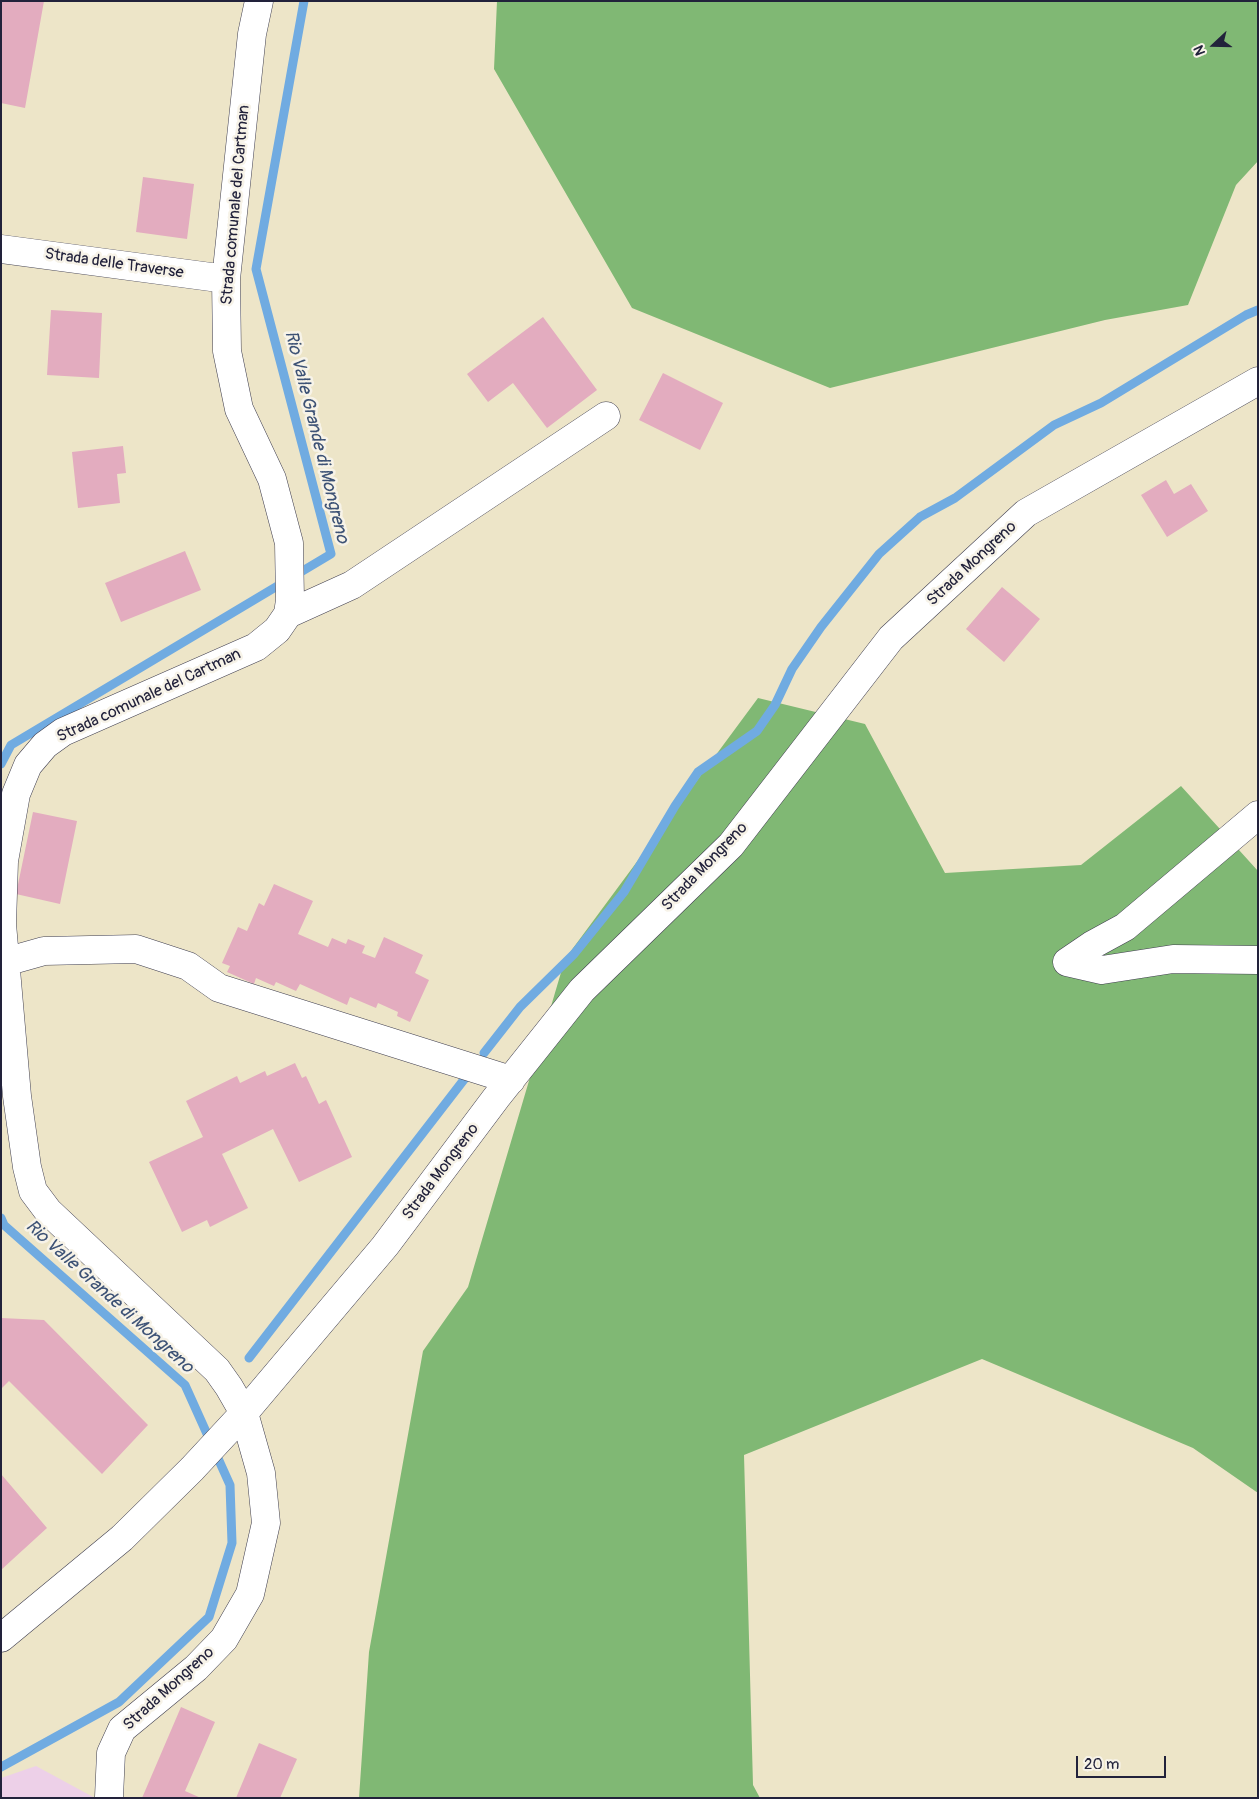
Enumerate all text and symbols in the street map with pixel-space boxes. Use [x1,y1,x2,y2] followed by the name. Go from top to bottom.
[1189,20,1239,70] north arrow
[1190,43,1209,58] text: N
[218,104,254,306] street label: Strada comunale del Cartman
[43,245,185,283] street label: Strada delle Traverse
[279,328,353,546] water label: Rio Valle Grande di Mongreno
[923,518,1021,610] street label: Strada Mongreno
[54,645,244,747] street label: Strada comunale del Cartman
[658,819,752,915] street label: Strada Mongreno
[399,1120,483,1224] street label: Strada Mongreno
[21,1216,197,1378] water label: Rio Valle Grande di Mongreno
[120,1643,218,1735] street label: Strada Mongreno
[1079,1746,1169,1778] scale bar
[1084,1755,1119,1774] text: 20 m

